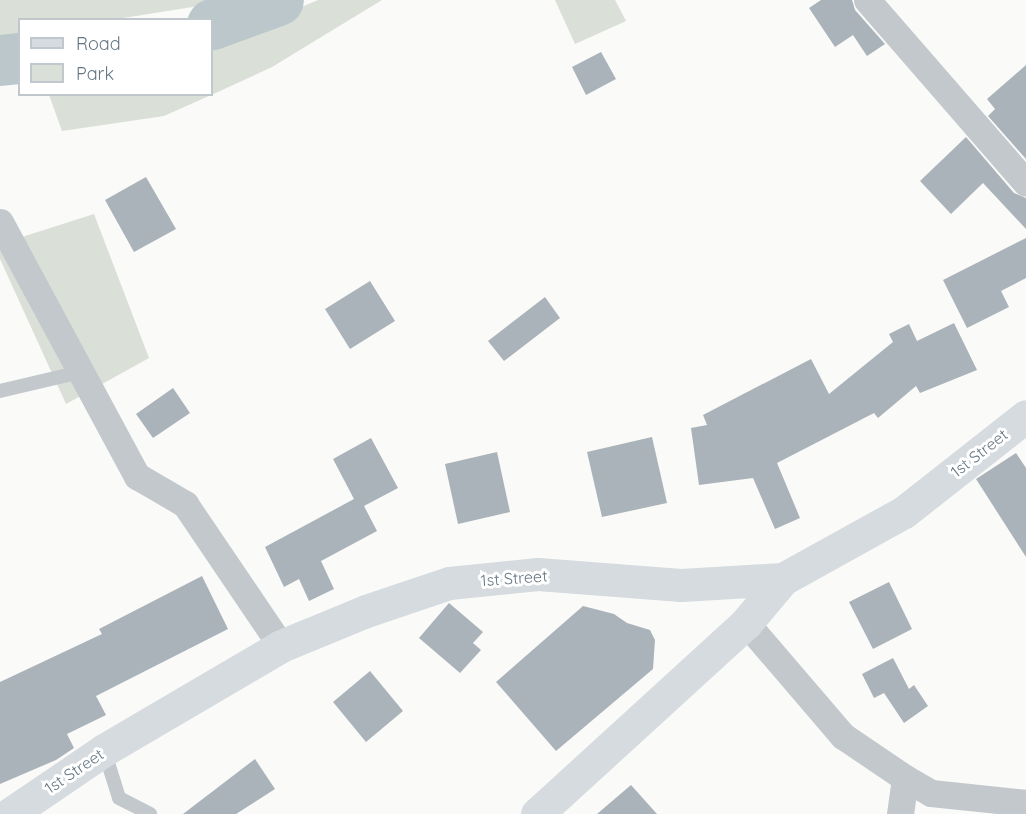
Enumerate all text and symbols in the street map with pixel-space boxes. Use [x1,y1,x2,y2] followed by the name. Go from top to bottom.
[18,18,213,96] legend
[76,32,121,55] text: Road
[76,62,114,85] text: Park
[947,425,1011,481] street label: 1st Street
[480,566,548,590] street label: 1st Street
[41,744,107,798] street label: 1st Street

